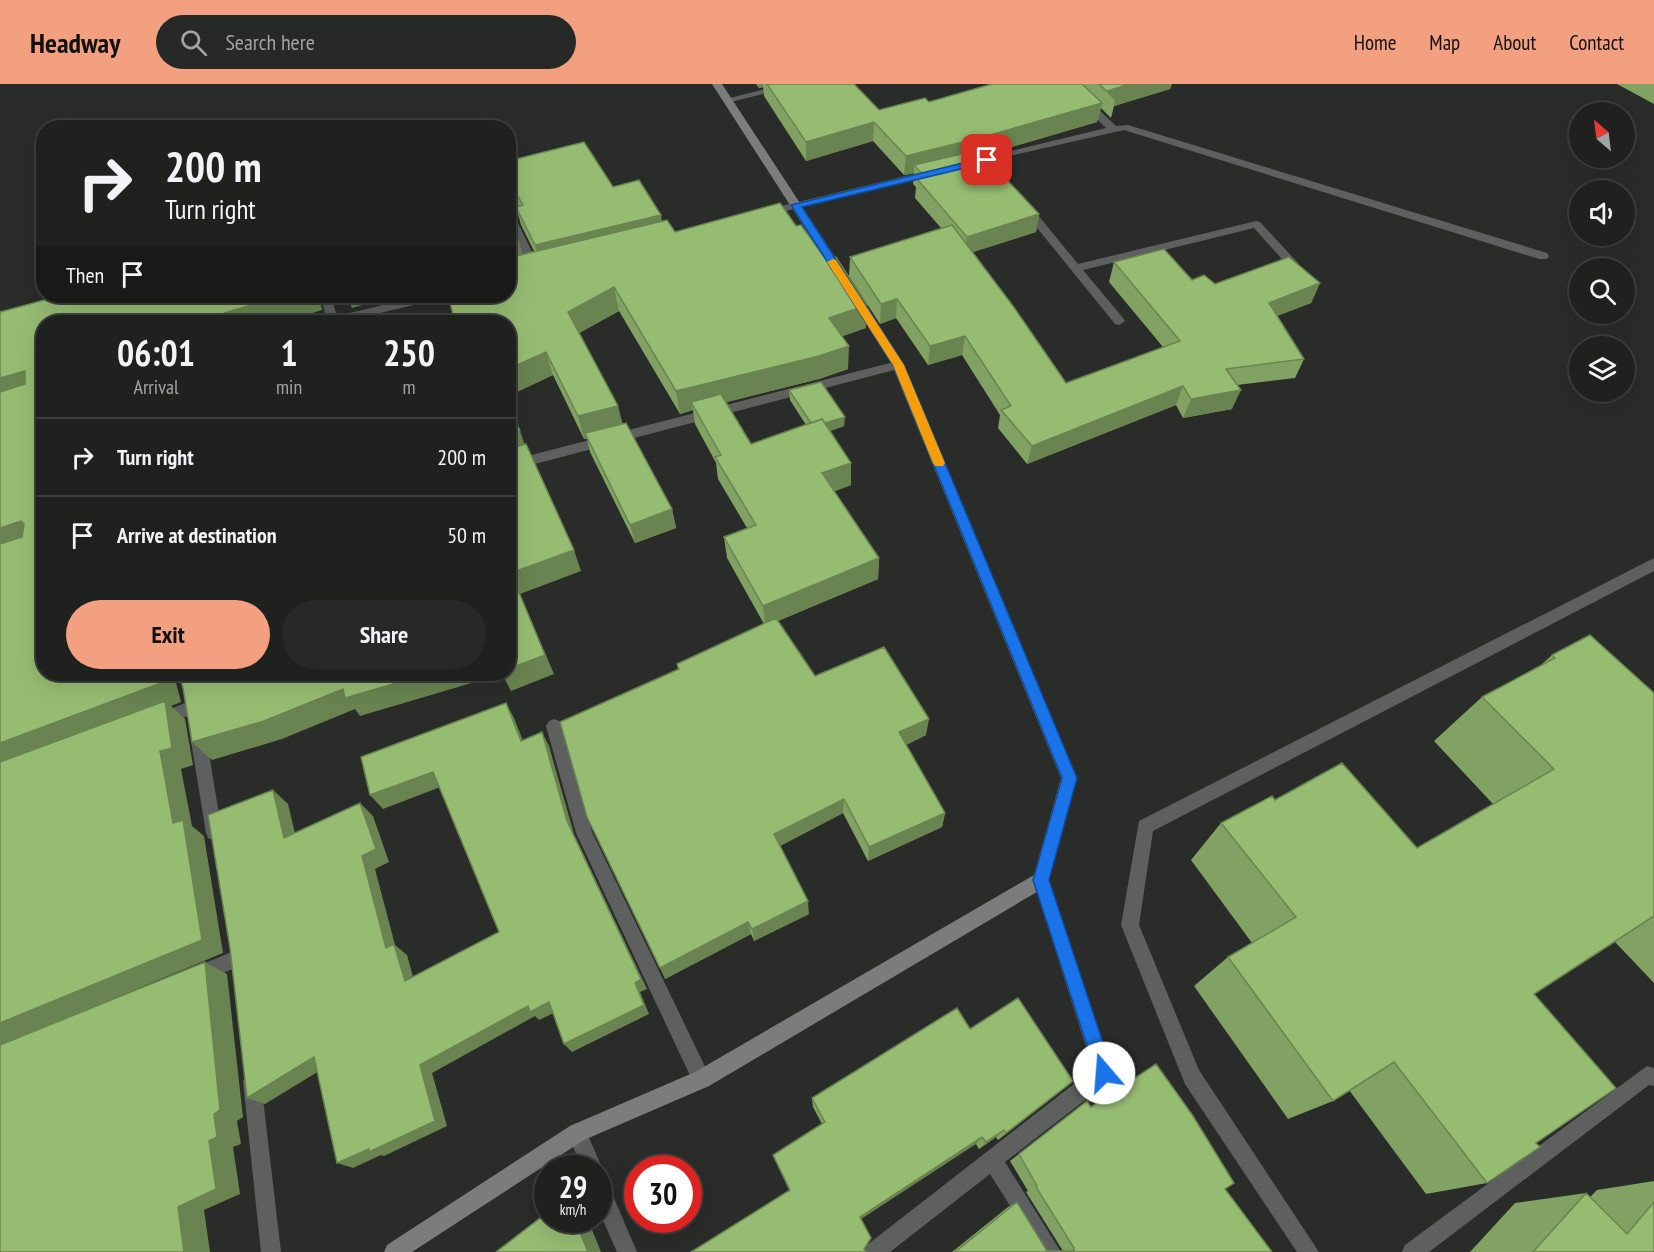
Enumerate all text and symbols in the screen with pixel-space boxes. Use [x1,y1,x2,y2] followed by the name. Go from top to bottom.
[156,15,576,69] search box
[30,24,120,61] text: Headway
[177,26,210,59] icon: search
[225,28,315,56] text: Search here
[1354,29,1396,56] text: Home
[1429,29,1460,56] text: Map
[1493,29,1536,56] text: About
[1569,29,1624,56] text: Contact
[1569,102,1635,168] north arrow
[1569,102,1635,402] map controls
[961,134,1012,185] pin
[165,139,262,194] text: 200 m
[970,143,1003,176] icon: arrive
[66,144,144,222] icon: right
[1569,180,1635,246] button: sound
[165,192,256,226] text: Turn right
[116,258,149,291] icon: arrive
[1569,258,1635,324] button: search
[66,261,104,289] text: Then
[117,329,195,376] text: 06:01
[280,329,298,376] text: 1
[383,329,435,376] text: 250
[1569,336,1635,402] button: layers
[133,374,179,400] text: Arrival
[276,374,302,400] text: min
[403,374,416,400] text: m
[66,441,99,474] icon: right
[117,443,194,471] text: Turn right
[437,443,486,471] text: 200 m
[66,519,99,552] icon: arrive
[117,521,277,549] text: Arrive at destination
[447,521,486,549] text: 50 m
[66,600,270,669] button: Exit
[282,600,486,669] button: Share
[1072,1041,1136,1105] position arrow
[624,1155,702,1233] speed limit sign: 30
[559,1167,587,1206] text: 29
[560,1200,586,1219] text: km/h

